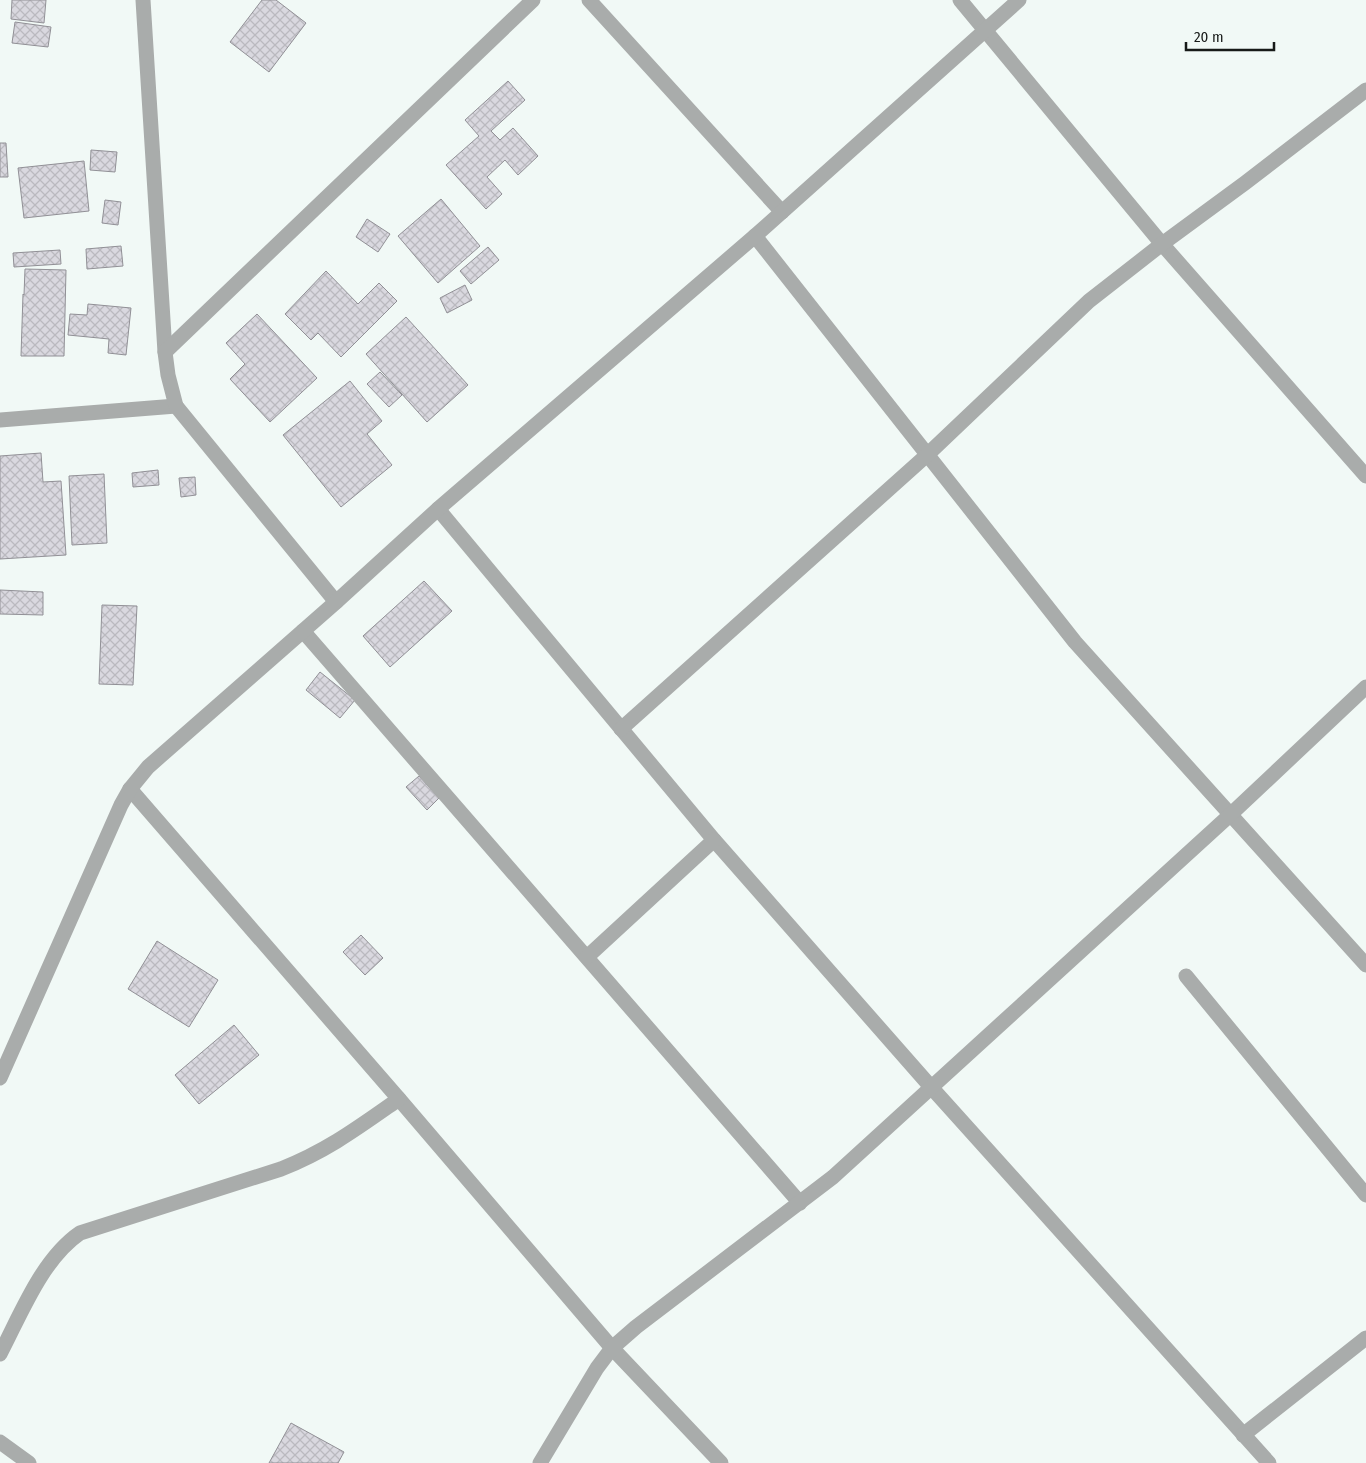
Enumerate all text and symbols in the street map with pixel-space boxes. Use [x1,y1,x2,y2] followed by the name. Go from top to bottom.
[1186,20,1274,52] scale bar
[1194,28,1224,46] text: 20 m

